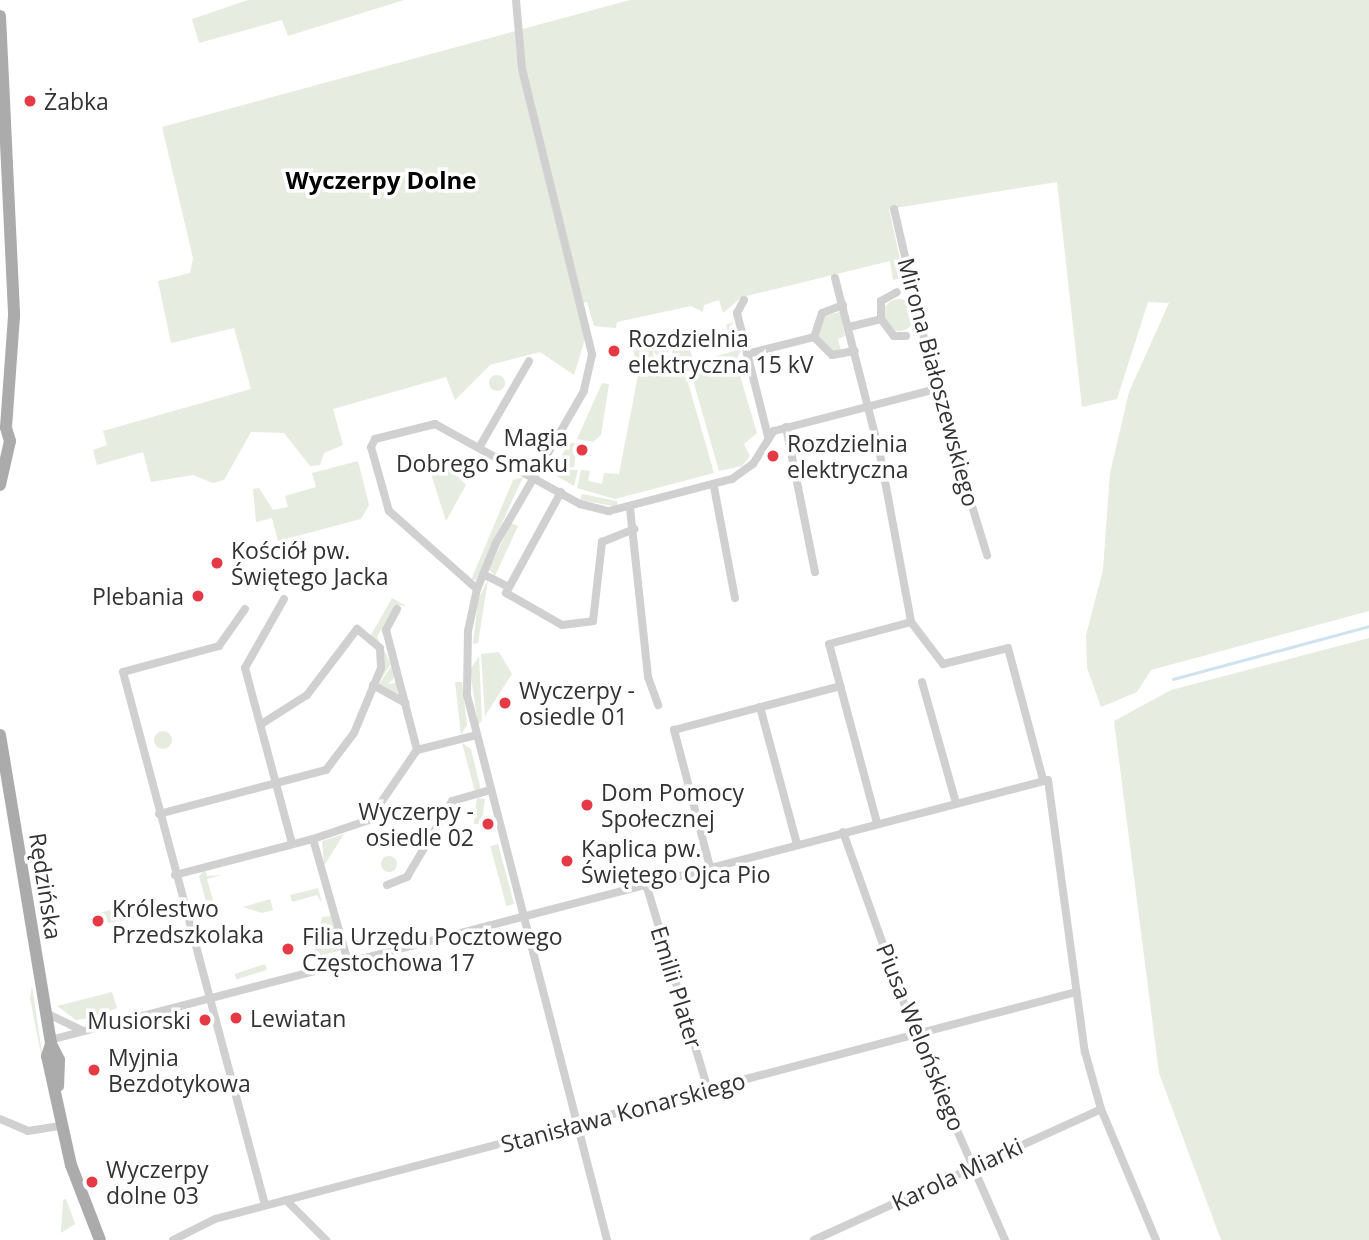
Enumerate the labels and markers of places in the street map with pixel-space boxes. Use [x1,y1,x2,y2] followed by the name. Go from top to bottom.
[44,87,109,115] place label: Żabka
[22,93,38,109] marker: Żabka
[628,324,814,378] place label: Rozdzielnia elektryczna 15 kV
[606,343,622,359] marker: Rozdzielnia elektryczna 15 kV
[396,423,568,477] place label: Magia Dobrego Smaku
[787,429,909,483] place label: Rozdzielnia elektryczna
[574,442,590,458] marker: Magia Dobrego Smaku
[765,448,781,464] marker: Rozdzielnia elektryczna
[231,536,388,590] place label: Kościół pw. Świętego Jacka
[209,555,225,571] marker: Kościół pw. Świętego Jacka
[92,582,184,610] place label: Plebania
[190,588,206,604] marker: Plebania
[519,676,635,730] place label: Wyczerpy - osiedle 01
[497,695,513,711] marker: Wyczerpy - osiedle 01
[601,778,744,832] place label: Dom Pomocy Społecznej
[358,797,474,851] place label: Wyczerpy - osiedle 02
[579,797,595,813] marker: Dom Pomocy Społecznej
[480,816,496,832] marker: Wyczerpy - osiedle 02
[581,834,771,888] place label: Kaplica pw. Świętego Ojca Pio
[559,853,575,869] marker: Kaplica pw. Świętego Ojca Pio
[112,894,264,948] place label: Królestwo Przedszkolaka
[90,913,106,929] marker: Królestwo Przedszkolaka
[302,922,563,976] place label: Filia Urzędu Pocztowego Częstochowa 17
[280,941,296,957] marker: Filia Urzędu Pocztowego Częstochowa 17
[250,1004,346,1032] place label: Lewiatan
[87,1006,191,1034] place label: Musiorski
[228,1010,244,1026] marker: Lewiatan
[197,1012,213,1028] marker: Musiorski
[108,1043,251,1097] place label: Myjnia Bezdotykowa
[86,1062,102,1078] marker: Myjnia Bezdotykowa
[106,1155,208,1209] place label: Wyczerpy dolne 03
[84,1174,100,1190] marker: Wyczerpy dolne 03

